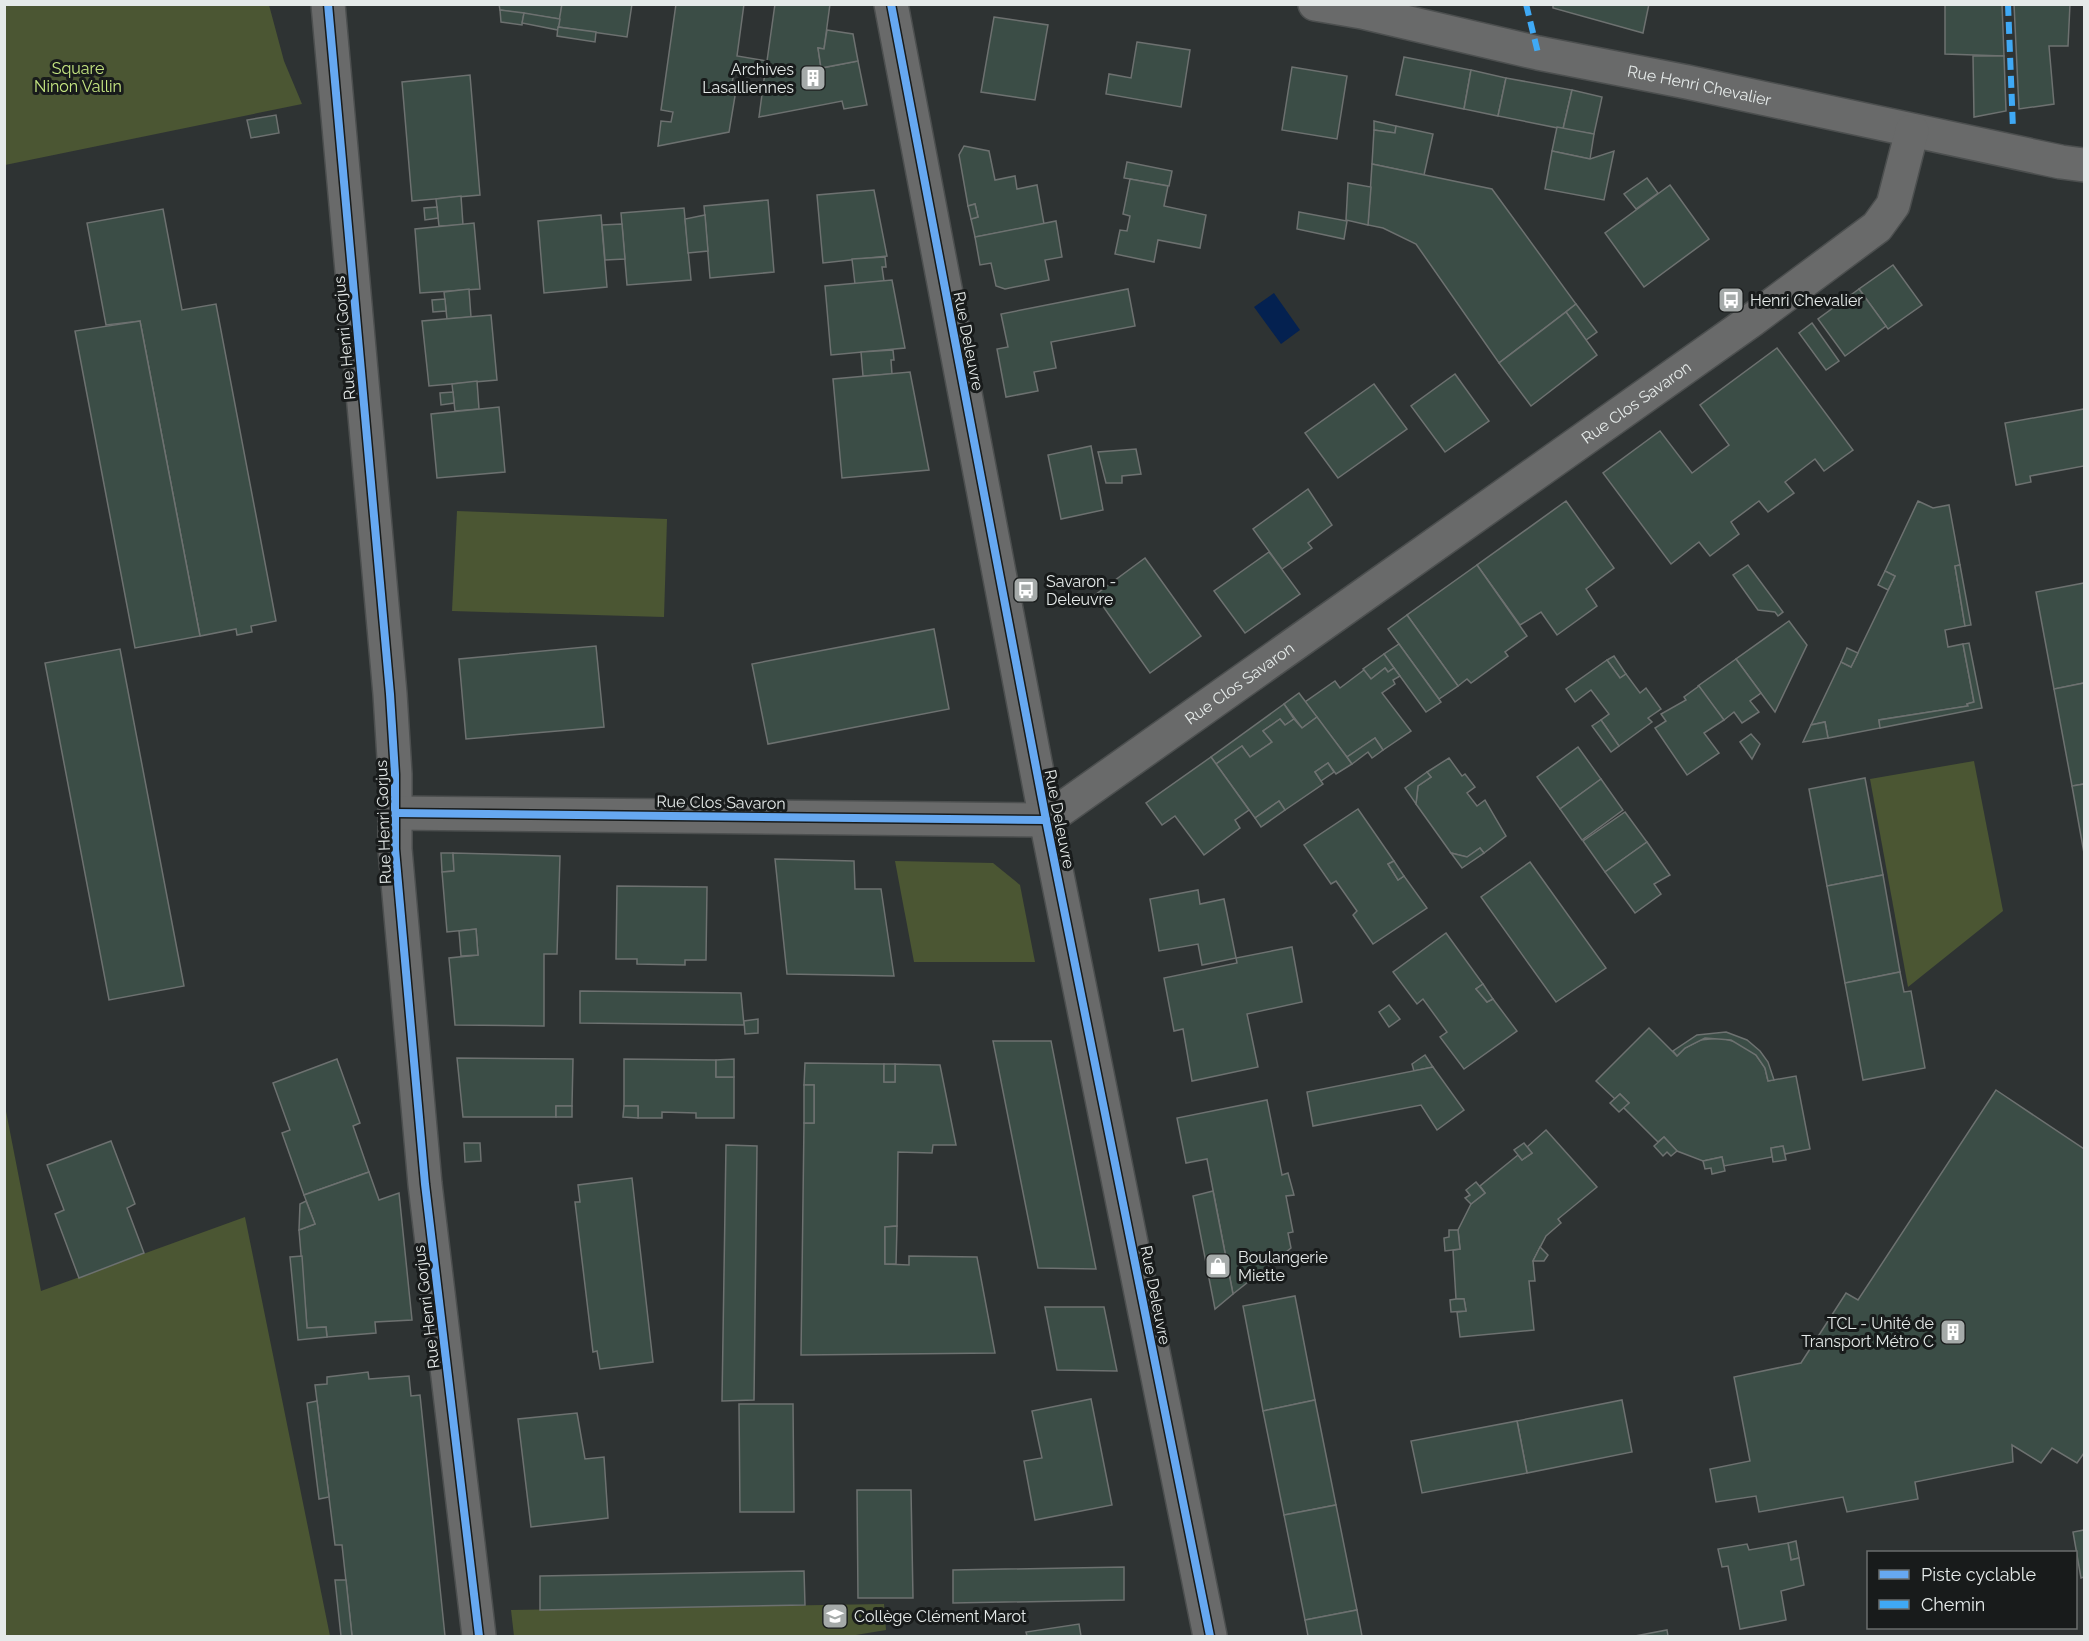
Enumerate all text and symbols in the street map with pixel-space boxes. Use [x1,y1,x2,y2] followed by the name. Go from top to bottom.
[34,59,122,96] park label: Square Ninon Vallin
[702,60,794,97] place label: Archives Lasalliennes
[1626,62,1773,110] street label: Rue Henri Chevalier
[798,63,828,93] building icon: Archives Lasalliennes
[330,275,359,401] street label: Rue Henri Gorjus
[1716,285,1746,315] bus stop icon: Henri Chevalier
[950,290,987,392] street label: Rue Deleuvre
[1750,291,1863,310] place label: Henri Chevalier
[1578,357,1695,448] street label: Rue Clos Savaron
[1046,572,1116,609] place label: Savaron - Deleuvre
[1011,575,1041,605] bus stop icon: Savaron - Deleuvre
[1181,638,1298,729] street label: Rue Clos Savaron
[372,759,395,884] street label: Rue Henri Gorjus
[1041,768,1078,870] street label: Rue Deleuvre
[656,792,786,813] street label: Rue Clos Savaron
[409,1244,444,1370] street label: Rue Henri Gorjus
[1137,1244,1174,1346] street label: Rue Deleuvre
[1238,1248,1328,1285] place label: Boulangerie Miette
[1203,1251,1233,1281] shop icon: Boulangerie Miette
[1801,1314,1934,1351] place label: TCL - Unité de Transport Métro C
[1938,1317,1968,1347] building icon: TCL - Unité de Transport Métro C
[1867,1551,2077,1629] legend
[1921,1564,2037,1585] text: Piste cyclable
[1921,1594,1985,1615] text: Chemin
[820,1601,850,1631] school or university icon: Collège Clément Marot
[854,1607,1027,1626] place label: Collège Clément Marot

